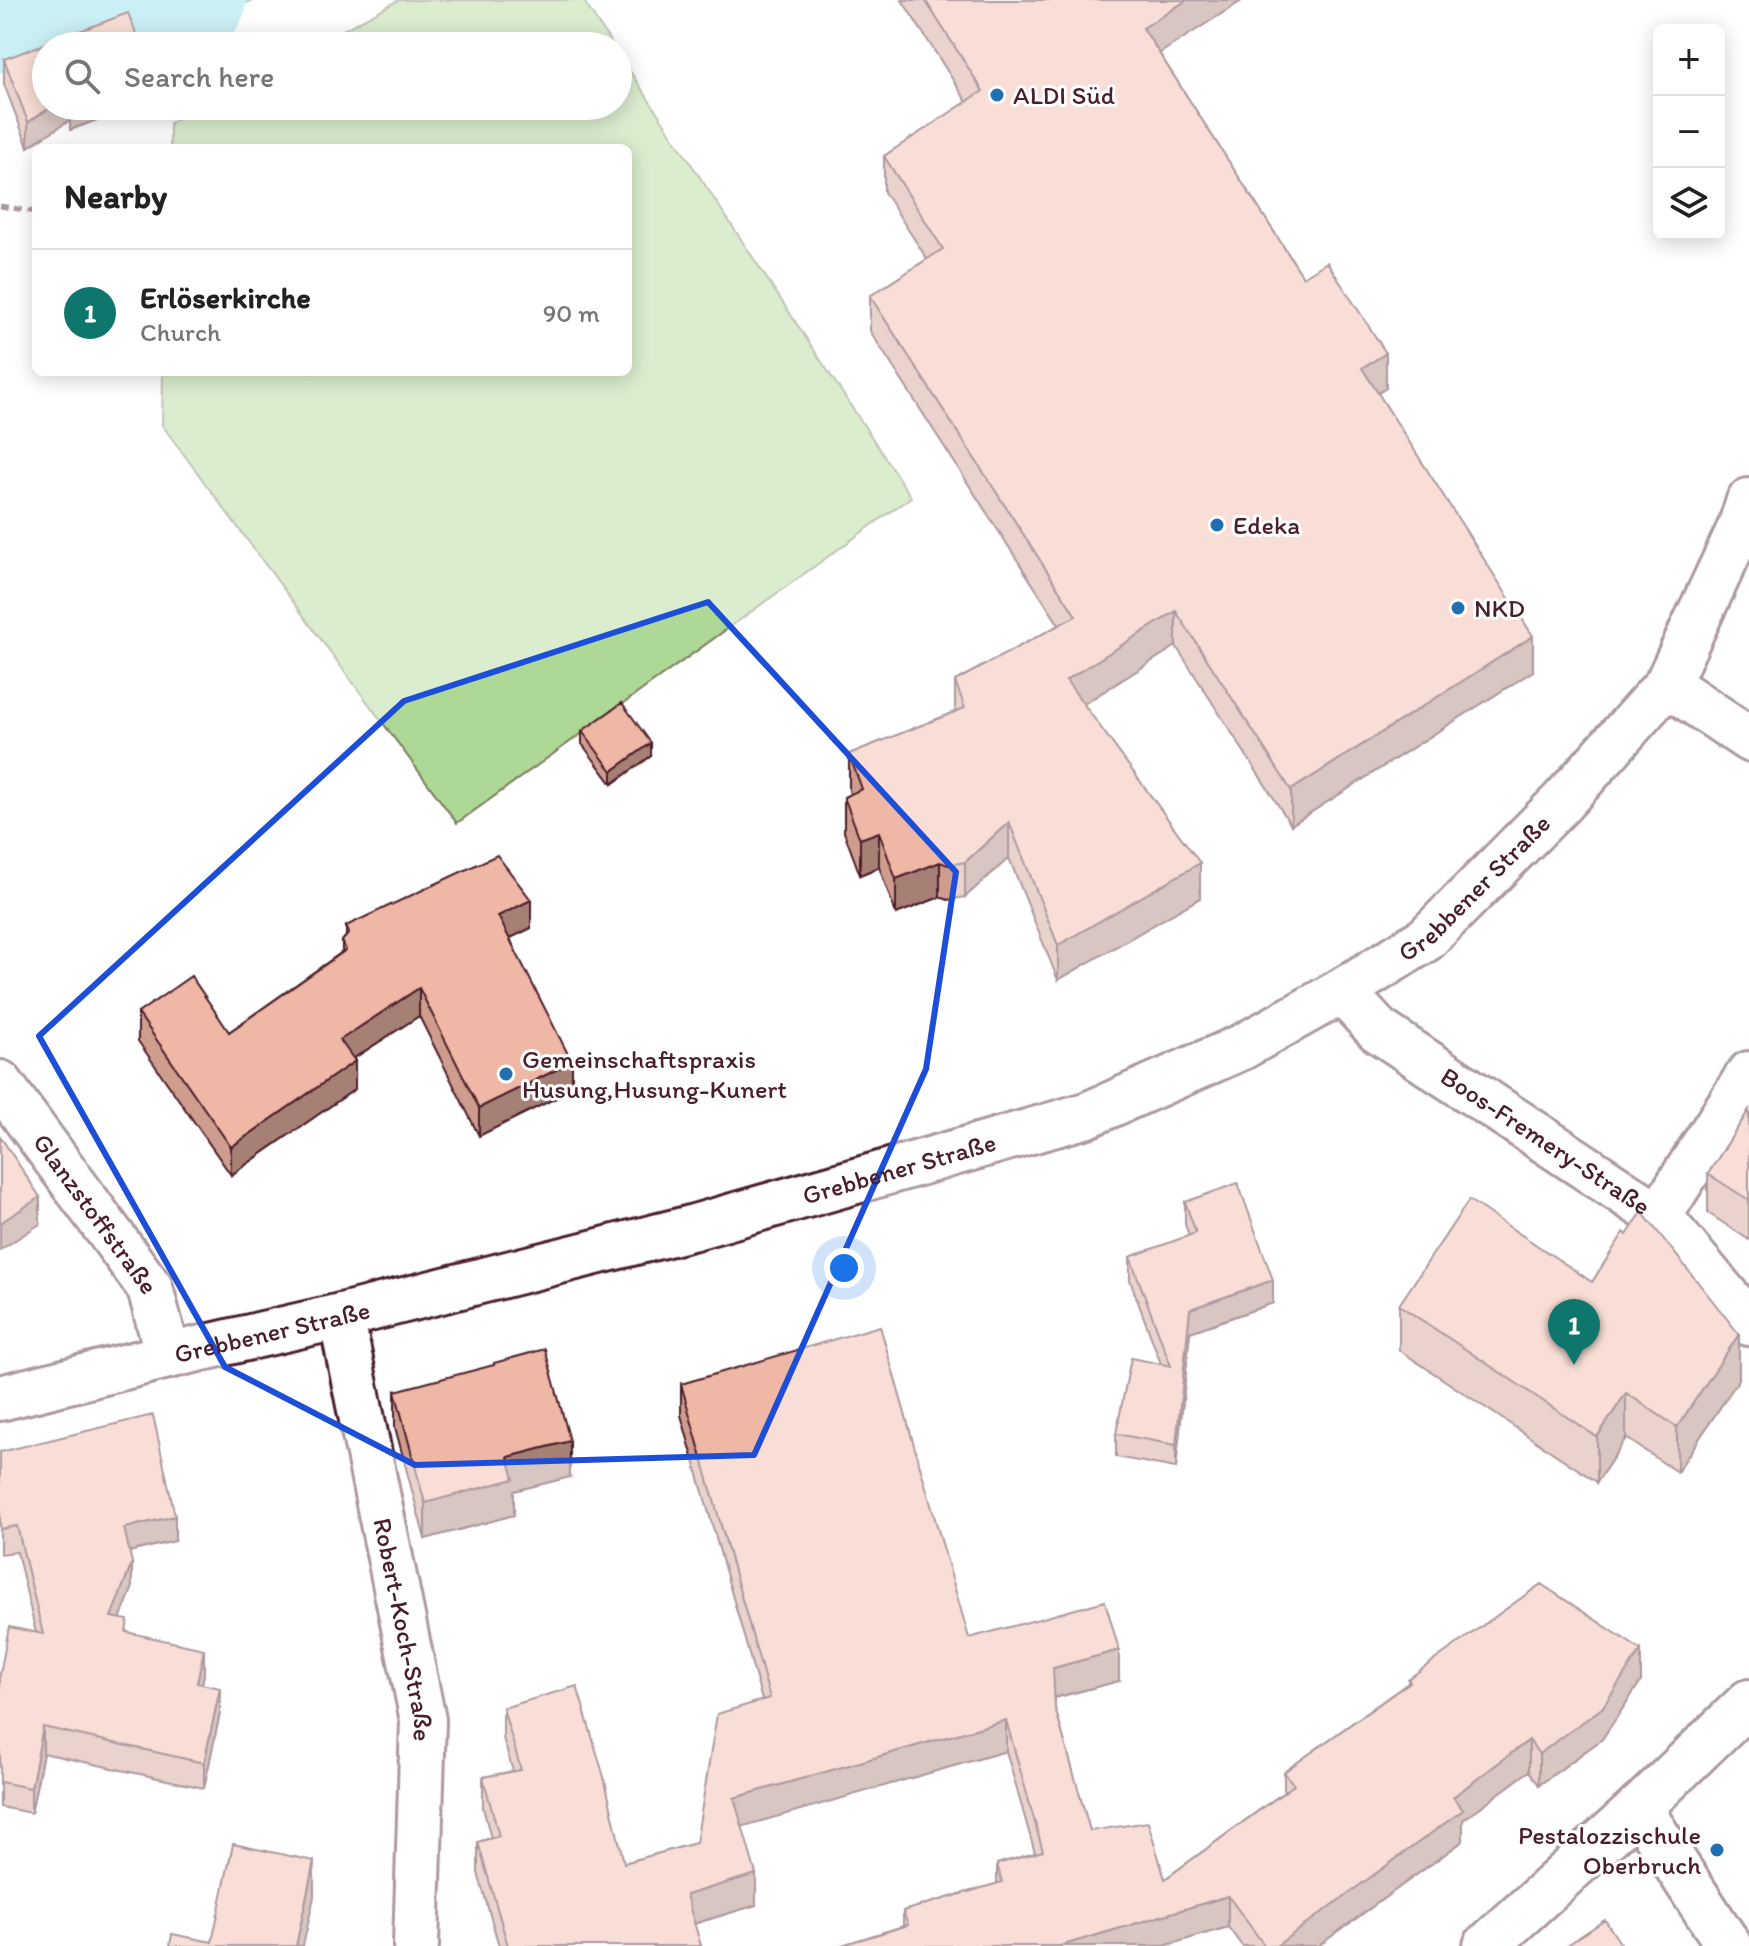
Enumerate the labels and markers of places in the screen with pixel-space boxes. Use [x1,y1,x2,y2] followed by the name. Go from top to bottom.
[1013,79,1116,111] place label: ALDI Süd
[988,86,1006,104] marker: ALDI Süd
[1233,509,1300,541] place label: Edeka
[1208,516,1226,534] marker: Edeka
[1474,592,1525,624] place label: NKD
[1449,599,1467,617] marker: NKD
[522,1043,787,1105] place label: Gemeinschaftspraxis Husung,Husung-Kunert
[497,1065,515,1083] marker: Gemeinschaftspraxis Husung,Husung-Kunert
[1548,1299,1600,1365] pin: 1
[1518,1819,1701,1881] place label: Pestalozzischule Oberbruch
[1708,1841,1726,1859] marker: Pestalozzischule Oberbruch

